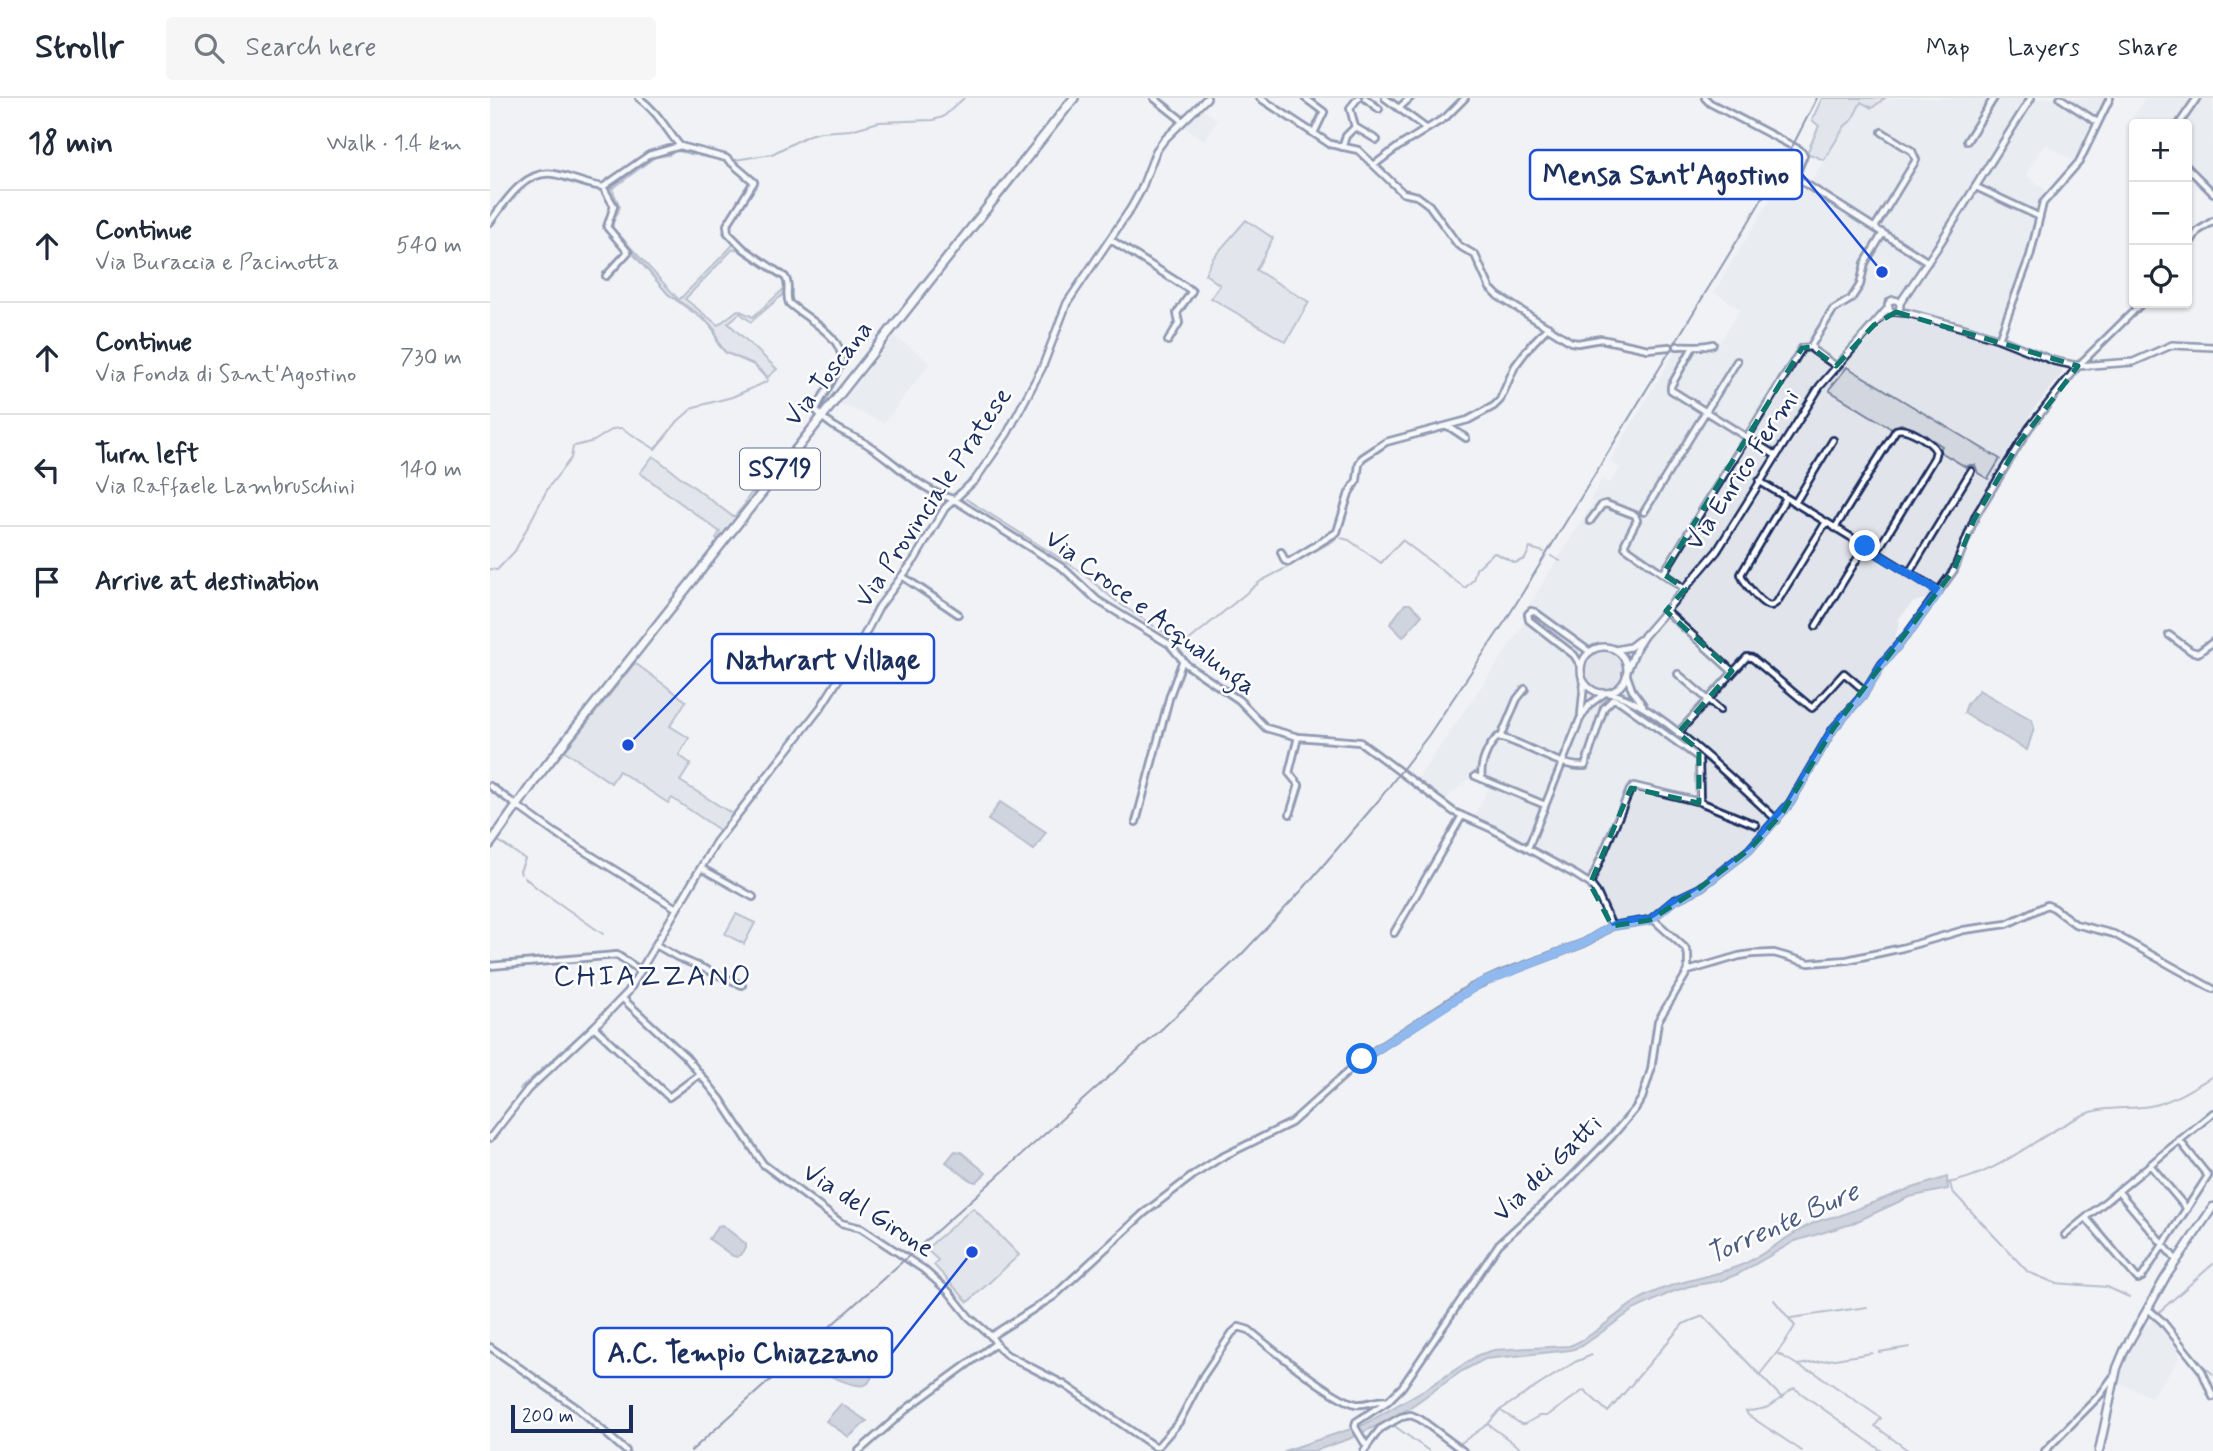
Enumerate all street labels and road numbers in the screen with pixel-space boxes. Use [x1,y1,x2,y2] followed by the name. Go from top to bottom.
[777,314,881,434] street label: Via Toscana
[848,381,1021,615] street label: Via Provinciale Pratese
[1678,383,1808,557] street label: Via Enrico Fermi
[740,448,820,490] road number: SS719
[1036,522,1263,706] street label: Via Croce e Acqualunga
[1486,1108,1610,1230] street label: Via dei Gatti
[796,1156,941,1266] street label: Via del Girone

